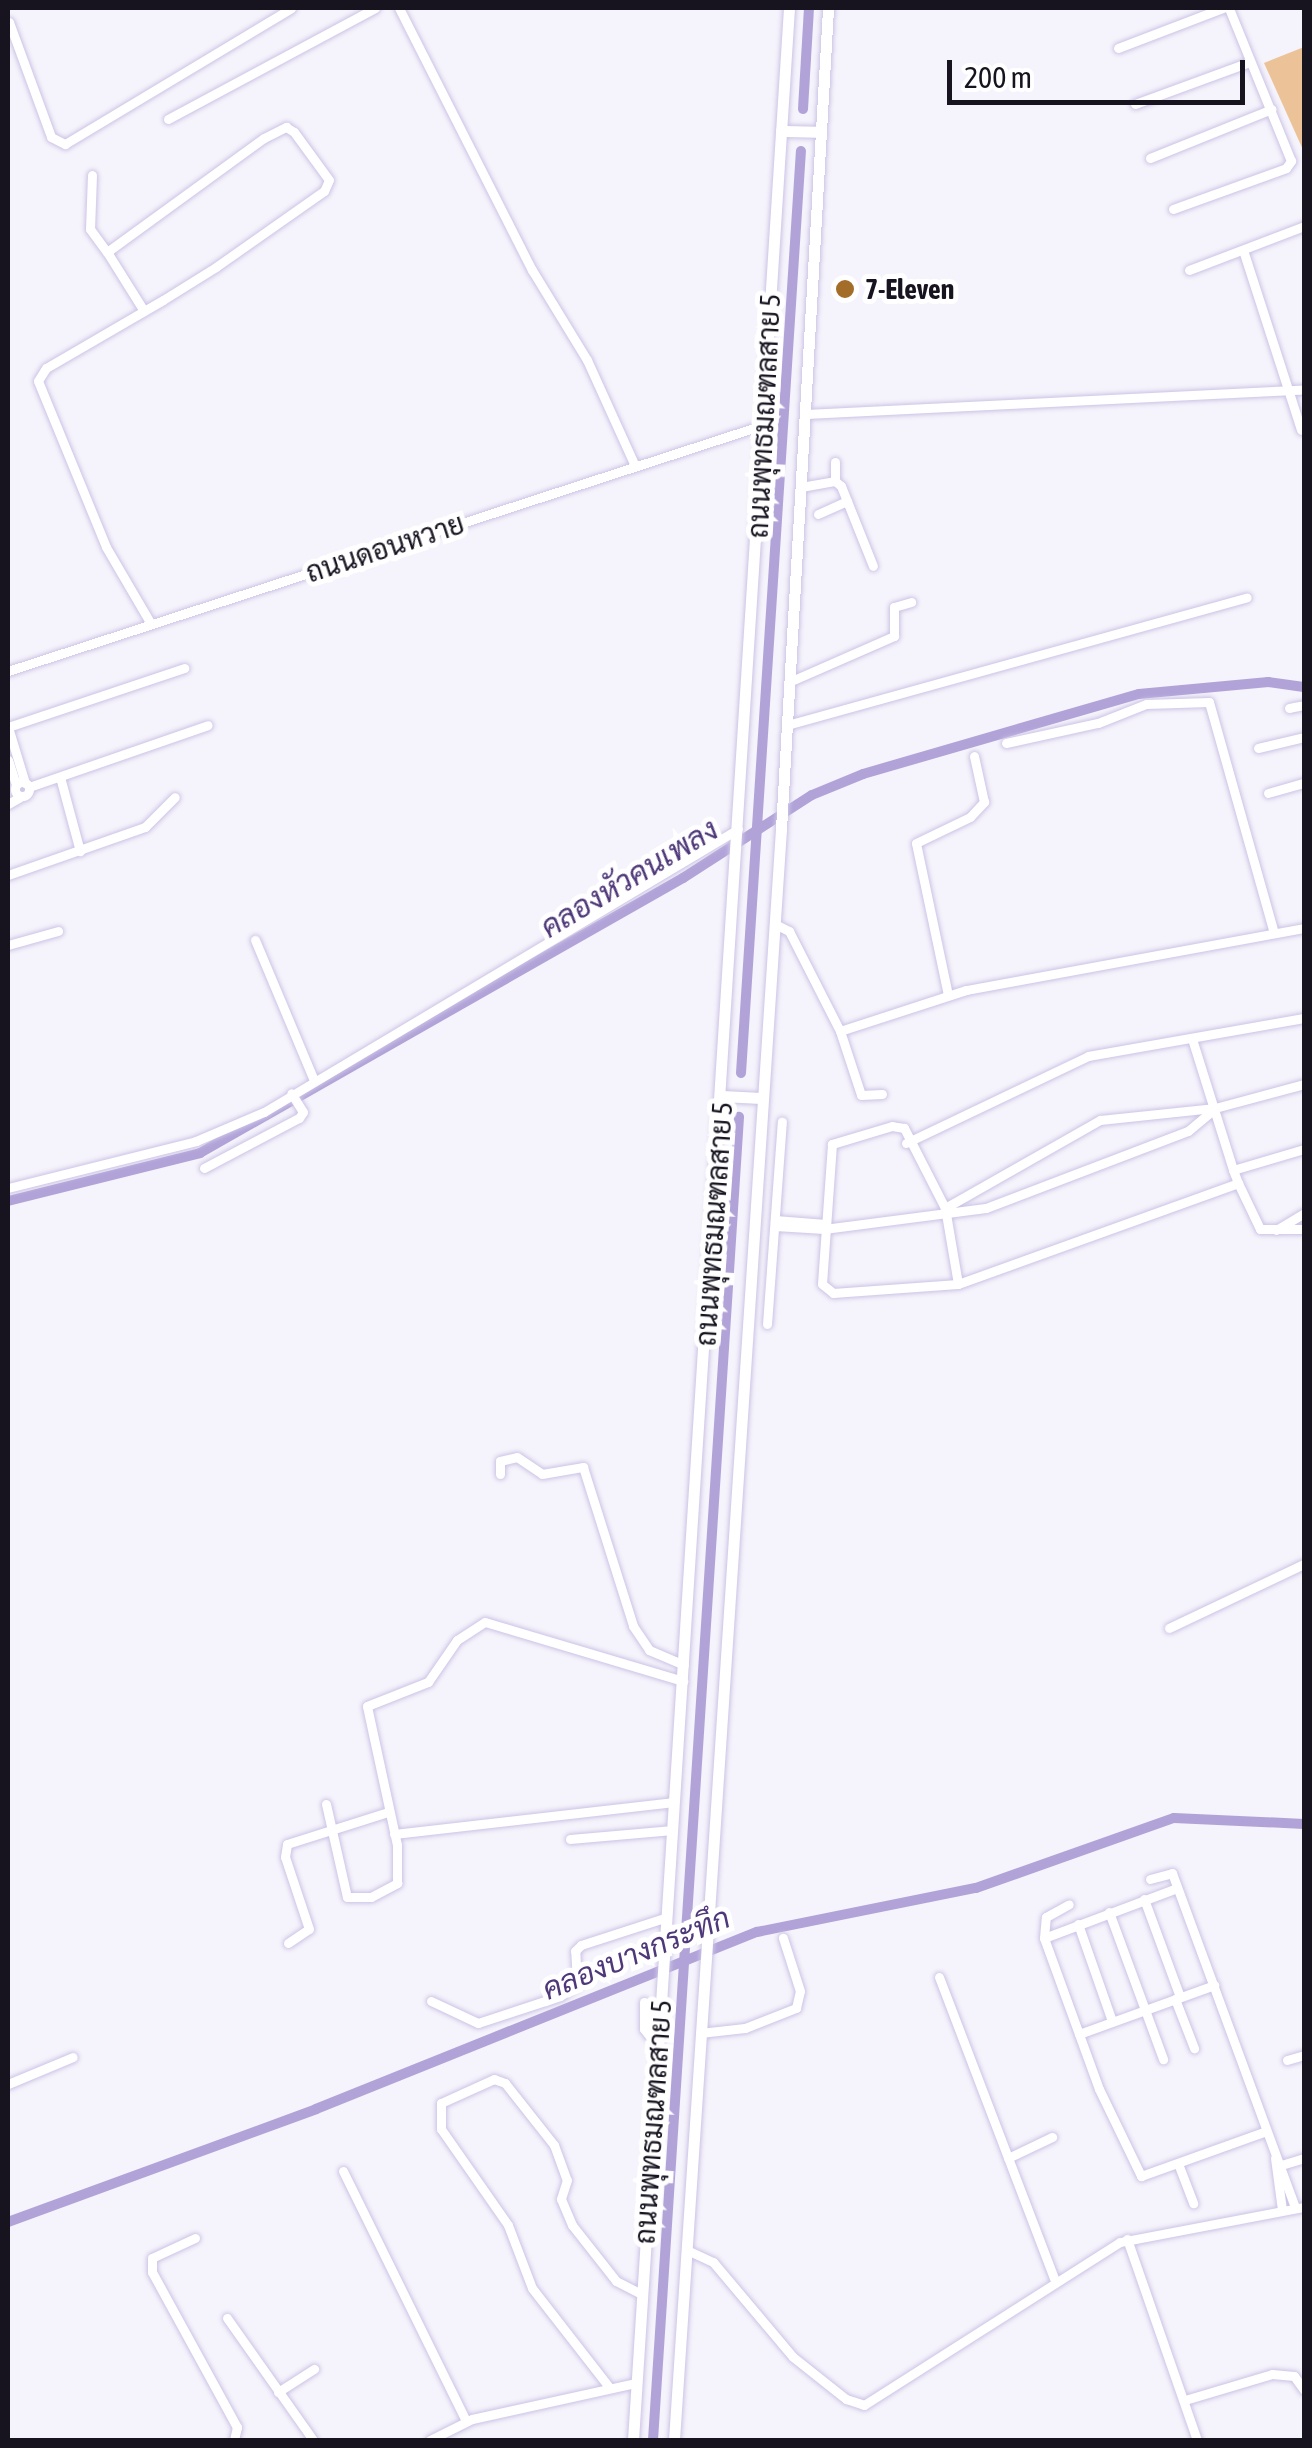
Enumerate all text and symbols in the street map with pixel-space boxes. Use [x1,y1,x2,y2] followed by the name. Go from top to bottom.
[952,40,1250,102] scale bar
[964,60,1032,94] text: 200 m
[865,272,954,306] place label: 7-Eleven
[834,278,856,300] marker: 7-Eleven
[741,293,787,539] street label: ถนนพุทธมณฑลสาย 5
[302,507,468,589] street label: ถนนดอนหวาย
[534,811,724,945] water label: คลองหัวคนเพลง
[689,1101,739,1347] street label: ถนนพุทธมณฑลสาย 5
[537,1899,735,2007] water label: คลองบางกระทึก
[628,1999,678,2245] street label: ถนนพุทธมณฑลสาย 5

